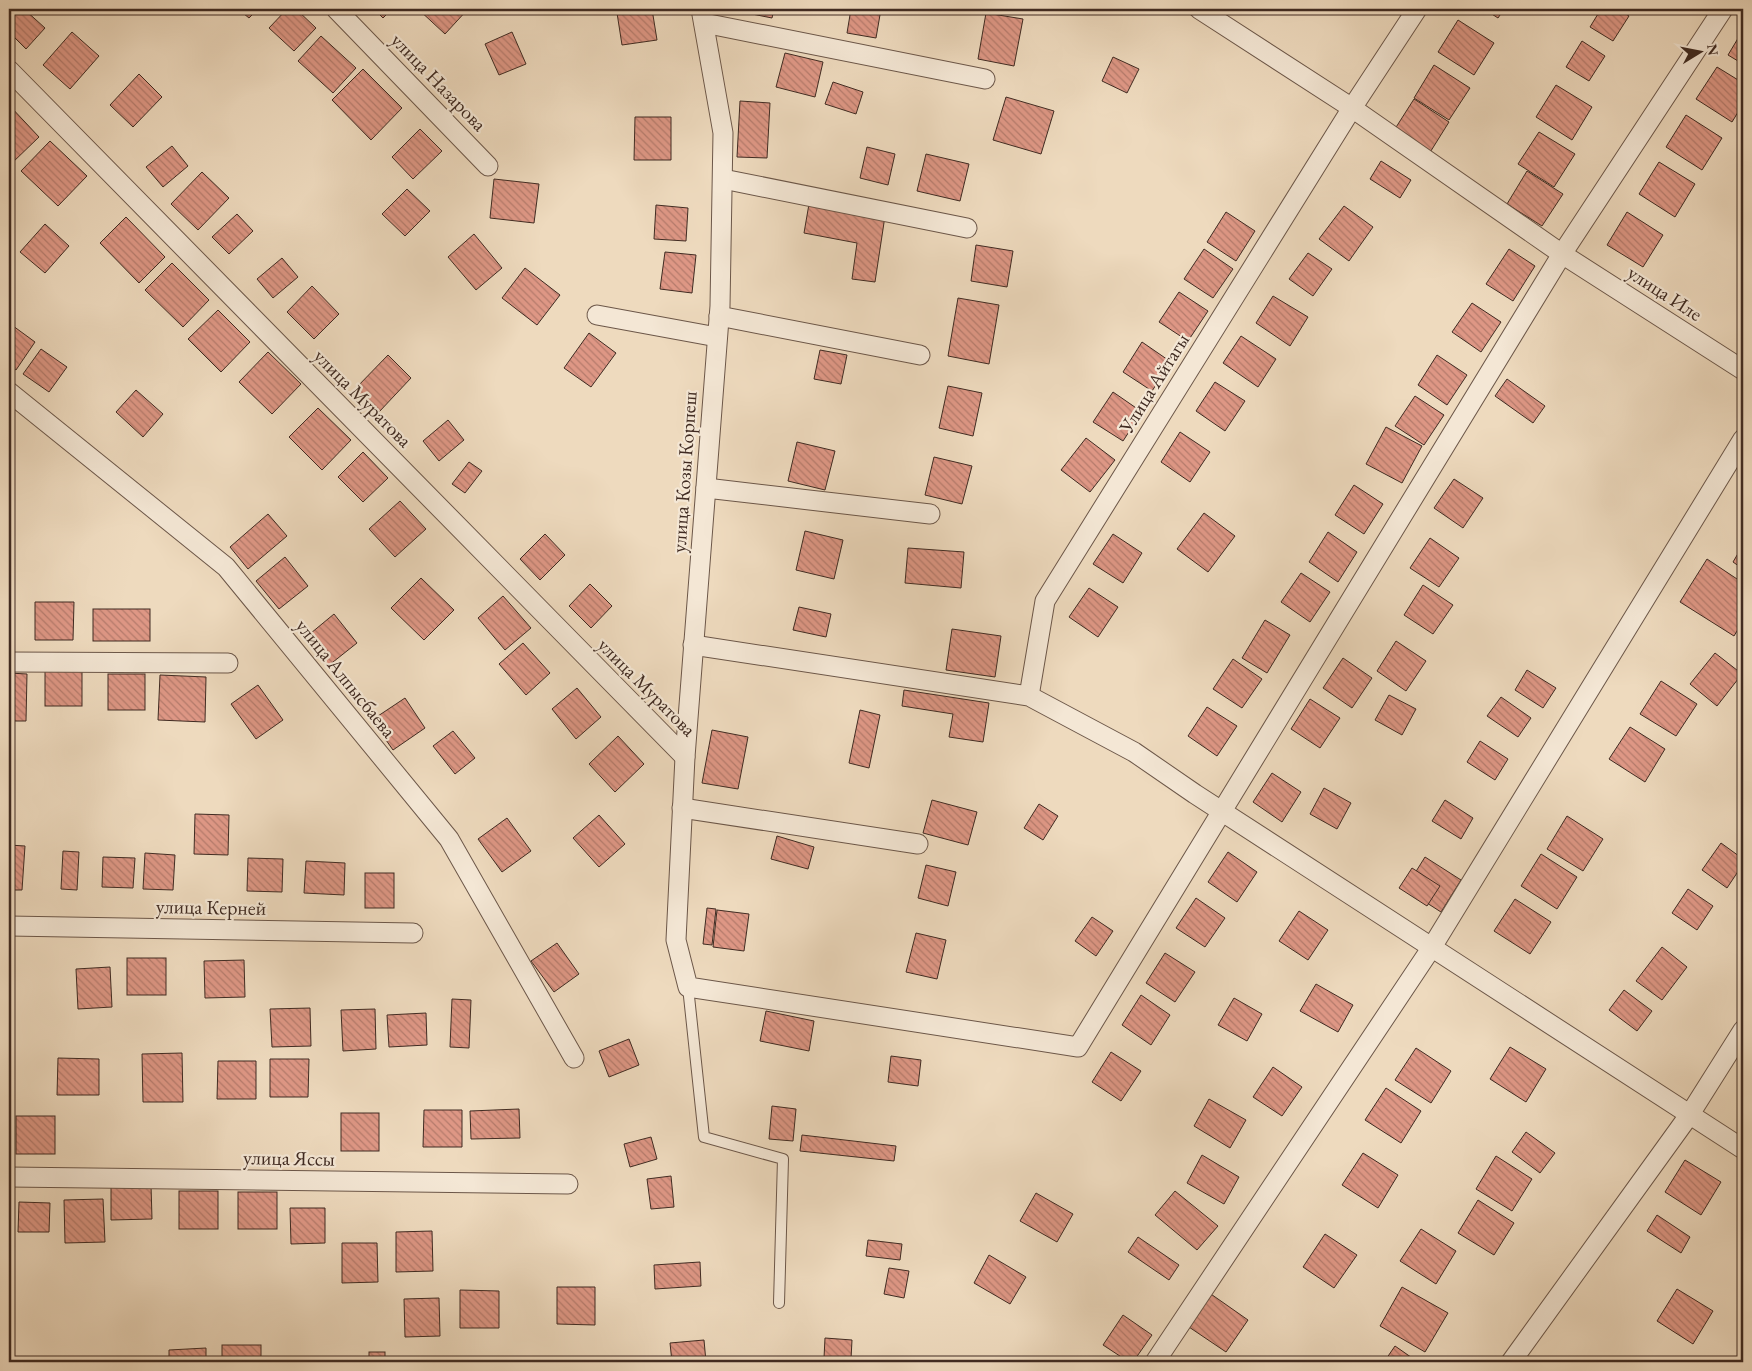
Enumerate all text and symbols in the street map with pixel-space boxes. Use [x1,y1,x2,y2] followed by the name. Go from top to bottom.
[386,27,492,137] street label: улица Назарова
[1674,28,1724,78] north arrow
[1703,43,1723,58] text: N
[1623,259,1708,327] street label: улица Иле
[1112,328,1195,439] street label: Улица Айтагы
[308,343,418,453] street label: улица Муратова
[665,390,703,554] street label: улица Козы Корпеш
[290,613,402,743] street label: улица Алпысбаева
[592,632,702,742] street label: улица Муратова
[156,893,267,921] street label: улица Керней
[243,1144,335,1172] street label: улица Яссы

